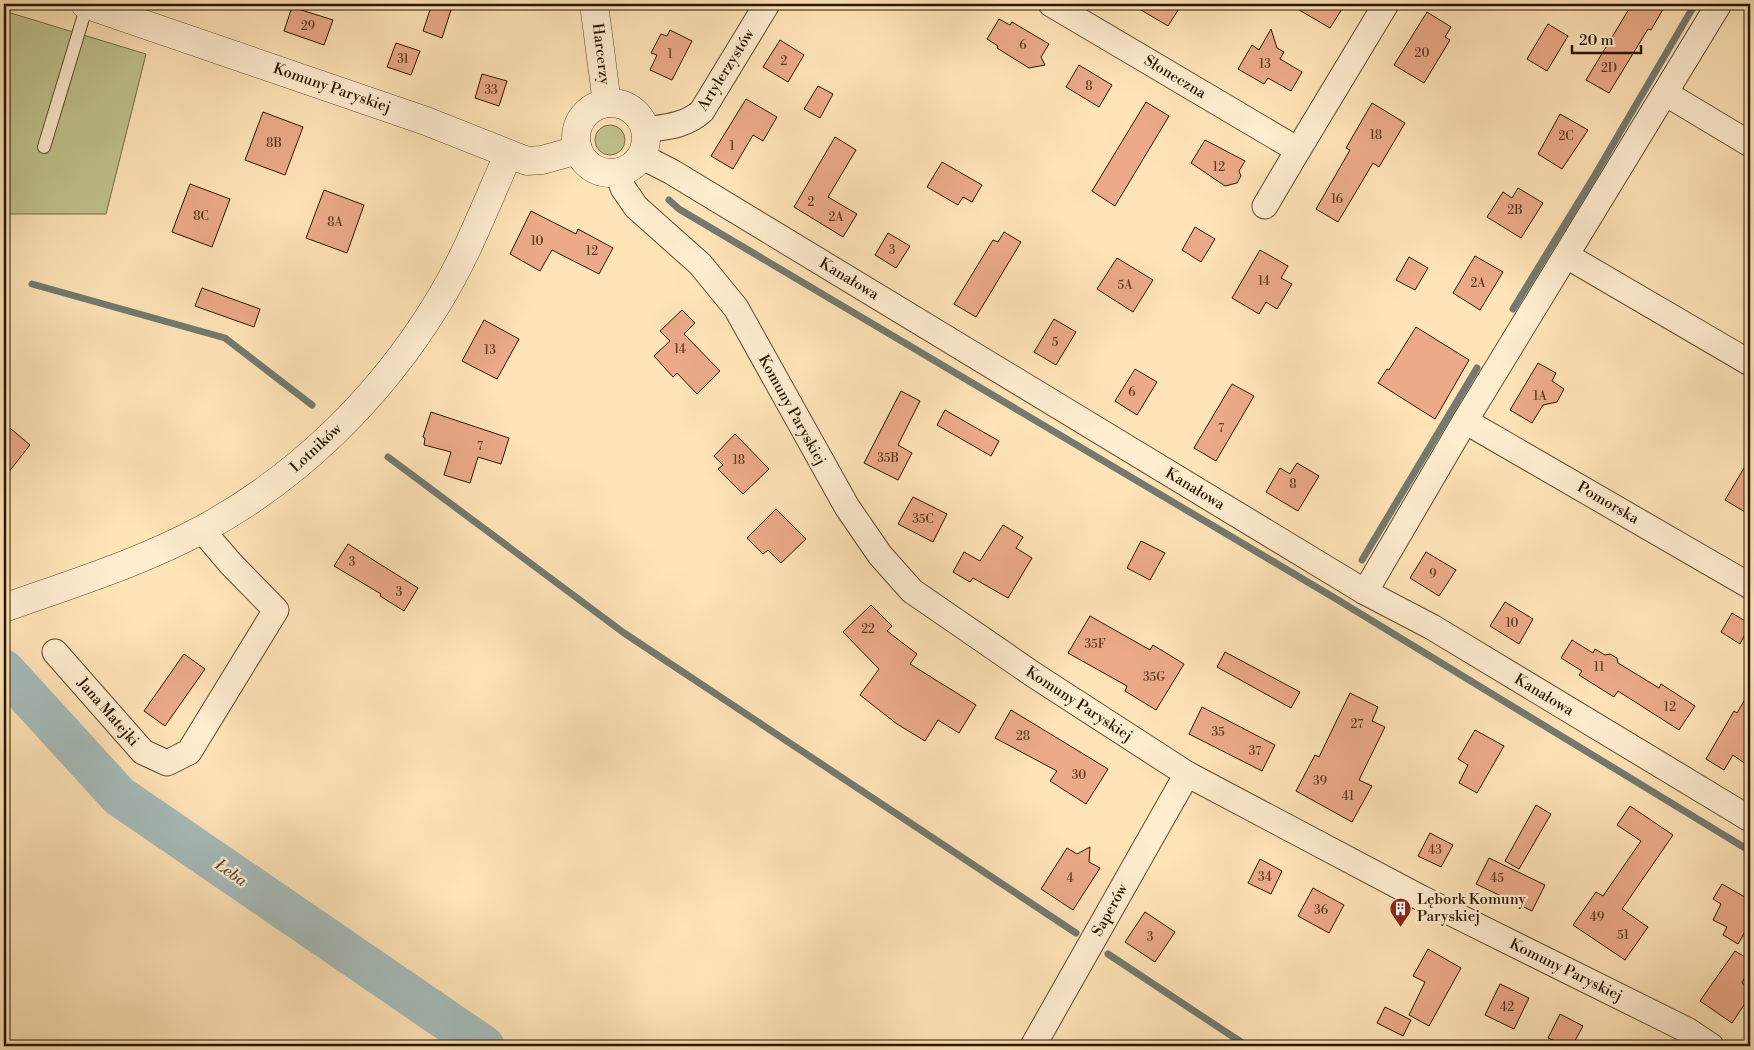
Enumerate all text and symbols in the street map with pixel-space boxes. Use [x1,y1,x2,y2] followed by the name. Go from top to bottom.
[301,19,315,34] house number: 29
[588,22,614,87] street label: Harcerzy
[1572,22,1640,54] scale bar
[693,25,759,115] street label: Artylerzystów
[1579,31,1614,50] text: 20 m
[1019,38,1027,53] house number: 6
[1415,46,1429,61] house number: 20
[667,47,673,62] house number: 1
[1140,51,1210,103] street label: Słoneczna
[397,52,410,67] house number: 31
[781,54,788,69] house number: 2
[1259,57,1271,72] house number: 13
[271,59,393,117] street label: Komuny Paryskiej
[1601,61,1617,76] house number: 2D
[1085,79,1093,94] house number: 8
[484,83,498,98] house number: 33
[1370,128,1382,143] house number: 18
[1558,129,1574,144] house number: 2C
[266,136,282,151] house number: 8B
[729,139,735,154] house number: 1
[1213,160,1225,175] house number: 12
[1331,192,1343,207] house number: 16
[808,195,815,210] house number: 2
[1507,203,1523,218] house number: 2B
[193,209,209,224] house number: 8C
[828,210,844,225] house number: 2A
[327,215,344,230] house number: 8A
[531,234,543,249] house number: 10
[889,243,896,258] house number: 3
[586,244,598,259] house number: 12
[816,254,883,304] street label: Kanałowa
[1258,274,1270,289] house number: 14
[1470,276,1486,291] house number: 2A
[1118,278,1133,293] house number: 5A
[1052,335,1059,350] house number: 5
[674,342,686,357] house number: 14
[484,343,496,358] house number: 13
[754,351,830,469] street label: Komuny Paryskiej
[1128,385,1136,400] house number: 6
[1533,389,1547,404] house number: 1A
[286,419,346,477] street label: Lotników
[1218,421,1224,436] house number: 7
[477,439,483,454] house number: 7
[877,451,899,466] house number: 35B
[733,453,745,468] house number: 18
[1162,464,1229,514] street label: Kanałowa
[1289,477,1297,492] house number: 8
[1574,478,1643,528] street label: Pomorska
[912,512,934,527] house number: 35C
[349,555,356,570] house number: 3
[1429,567,1437,582] house number: 9
[396,585,403,600] house number: 3
[1506,616,1518,631] house number: 10
[861,622,875,637] house number: 22
[1084,637,1106,652] house number: 35F
[1594,660,1605,675] house number: 11
[1022,662,1136,746] street label: Komuny Paryskiej
[1143,670,1165,685] house number: 35G
[1511,670,1578,720] street label: Kanałowa
[72,673,143,750] street label: Jana Matejki
[1664,700,1676,715] house number: 12
[1351,717,1363,732] house number: 27
[1211,725,1225,740] house number: 35
[1016,729,1030,744] house number: 28
[1249,744,1261,759] house number: 37
[1072,768,1086,783] house number: 30
[1313,774,1327,789] house number: 39
[1342,789,1355,804] house number: 41
[1428,843,1442,858] house number: 43
[210,854,251,891] water label: Łeba
[1258,870,1272,885] house number: 34
[1066,871,1074,886] house number: 4
[1490,871,1504,886] house number: 45
[1088,880,1133,940] street label: Saperów
[1417,890,1526,926] place label: Lębork Komuny Paryskiej
[1389,896,1413,927] building icon: Lębork Komuny Paryskiej
[1314,903,1328,918] house number: 36
[1590,910,1604,925] house number: 49
[1617,928,1630,943] house number: 51
[1147,930,1154,945] house number: 3
[1506,934,1626,1006] street label: Komuny Paryskiej
[1500,1000,1514,1015] house number: 42

